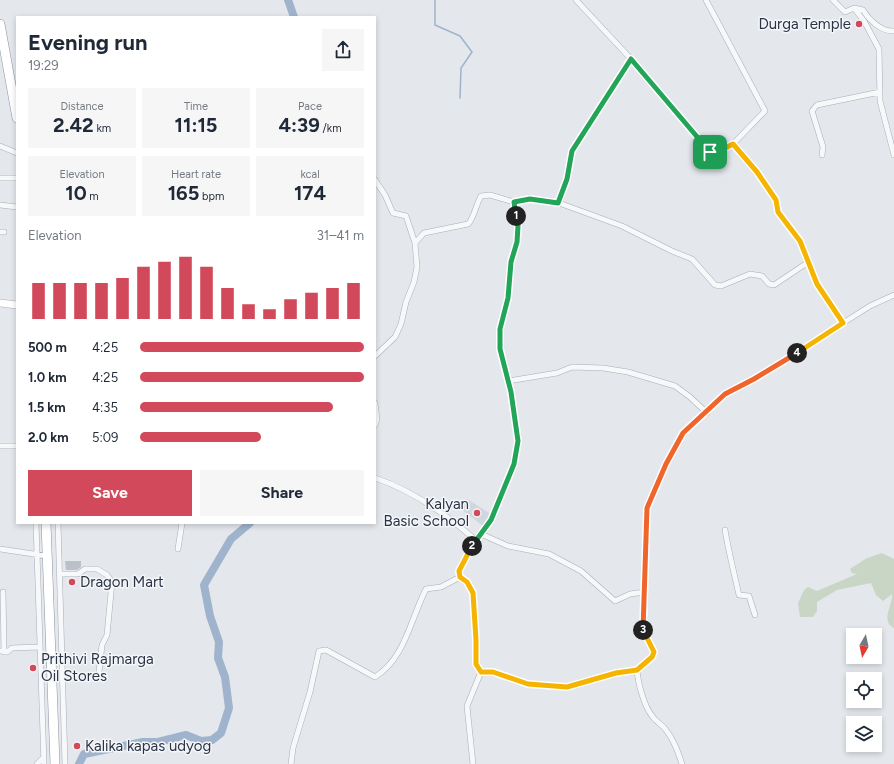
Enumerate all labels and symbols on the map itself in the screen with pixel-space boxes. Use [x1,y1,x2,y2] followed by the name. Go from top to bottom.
[758,15,851,33] place label: Durga Temple
[854,19,864,29] marker: Durga Temple
[693,135,727,169] pin
[506,206,526,226] pin: 1
[787,343,807,363] pin: 4
[383,495,469,530] place label: Kalyan Basic School
[472,508,482,518] marker: Kalyan Basic School
[462,536,482,556] pin: 2
[80,573,164,591] place label: Dragon Mart
[67,577,77,587] marker: Dragon Mart
[633,620,653,640] pin: 3
[846,628,882,664] north arrow
[41,650,154,685] place label: Prithivi Rajmarga Oil Stores
[28,663,38,673] marker: Prithivi Rajmarga Oil Stores
[85,737,211,755] place label: Kalika kapas udyog
[72,741,82,751] marker: Kalika kapas udyog

